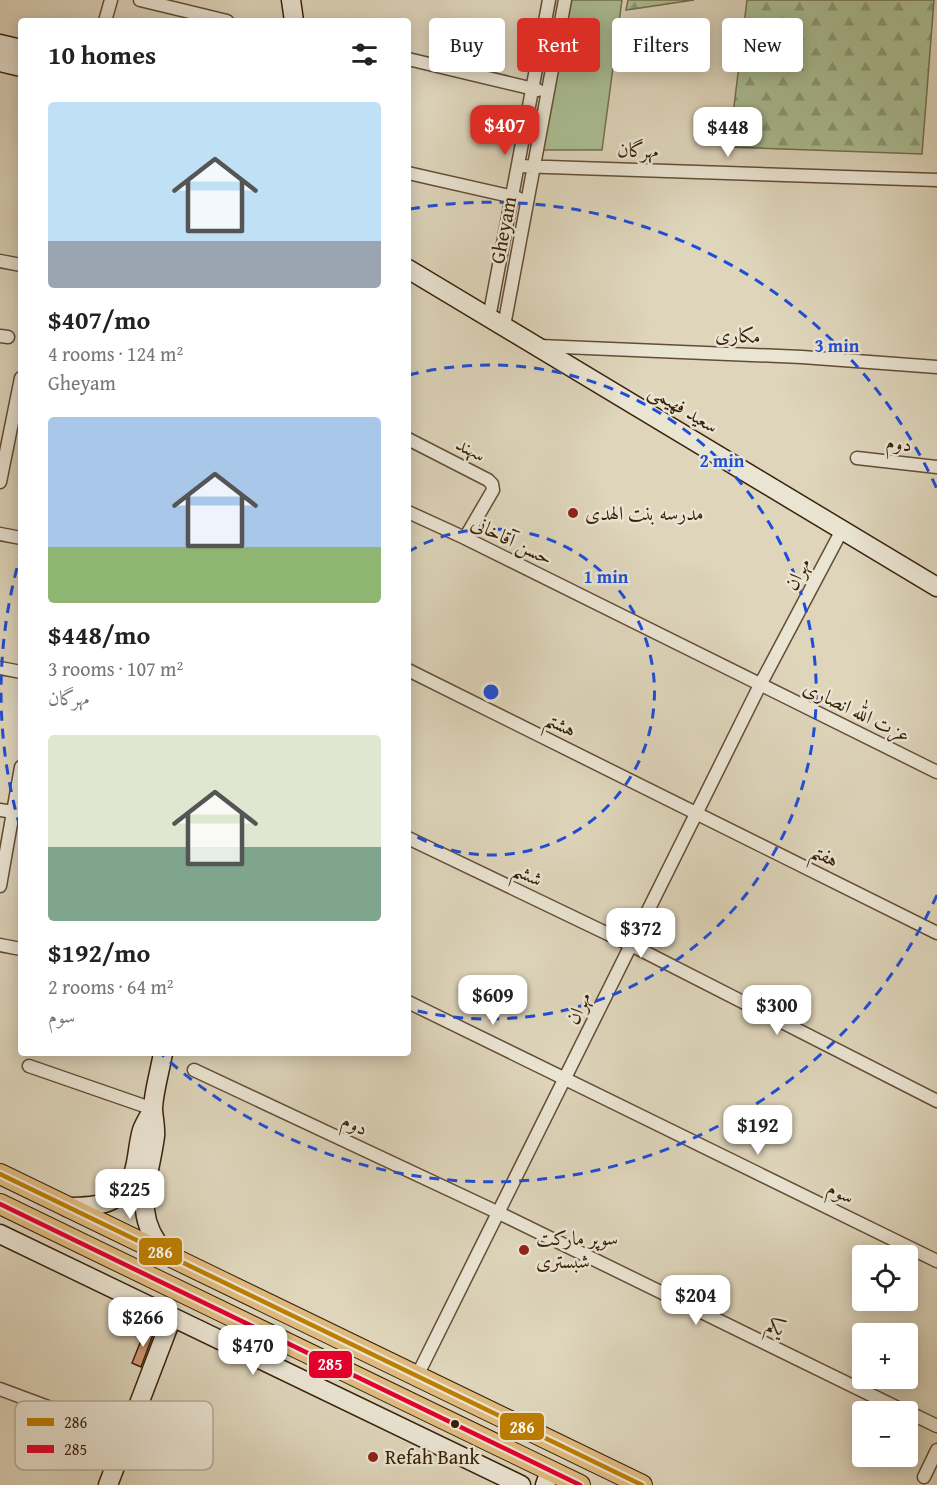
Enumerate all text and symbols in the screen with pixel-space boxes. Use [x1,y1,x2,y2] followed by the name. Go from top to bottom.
[429,18,505,72] chip: Buy
[517,18,600,72] chip: Rent
[612,18,710,72] chip: Filters
[722,18,803,72] chip: New
[48,35,156,74] text: 10 homes
[348,38,381,71] icon: filters
[469,105,541,156] pin: $407
[692,107,764,158] pin: $448
[484,110,526,139] text: $407
[707,112,749,141] text: $448
[617,134,660,165] street label: مهرگان
[161,141,269,249] icon: home
[482,193,523,266] street label: Gheyam
[48,300,150,339] text: $407/mo
[715,319,761,350] street label: مکاری
[815,332,860,359] text: 3 min
[48,339,183,368] text: 4 rooms · 124 m²
[48,368,116,397] text: Gheyam
[644,375,725,440] street label: سعید فهیمی
[884,427,914,462] street label: دوم
[451,429,491,468] street label: سهند
[700,447,745,474] text: 2 min
[161,456,269,564] icon: home
[585,498,703,527] place label: مدرسه بنت الهدی
[566,506,580,520] marker: مدرسه بنت الهدی
[467,507,558,572] street label: حسن آقاخانی
[776,552,817,595] street label: مهران
[584,563,629,590] text: 1 min
[48,615,150,654] text: $448/mo
[48,654,183,683] text: 3 rooms · 107 m²
[799,672,916,749] street label: عزت الله انصاری
[481,682,501,702] centre of rings
[48,683,89,712] text: مهرگان
[538,704,582,749] street label: هشتم
[161,774,269,882] icon: home
[804,835,844,879] street label: هفتم
[506,854,548,899] street label: ششم
[605,908,677,959] pin: $372
[620,913,662,942] text: $372
[48,933,150,972] text: $192/mo
[48,972,174,1001] text: 2 rooms · 64 m²
[457,975,529,1026] pin: $609
[472,980,514,1009] text: $609
[741,985,813,1036] pin: $300
[557,986,598,1029] street label: مهران
[756,990,798,1019] text: $300
[48,1001,75,1030] text: سوم
[336,1105,373,1146] street label: دوم
[722,1105,794,1156] pin: $192
[737,1110,779,1139] text: $192
[94,1169,166,1220] pin: $225
[821,1173,860,1214] street label: سوم
[109,1174,151,1203] text: $225
[536,1223,618,1275] place label: سوپر مارکت شبستری
[138,1237,183,1266] line badge: 286
[148,1240,172,1264] text: 286
[517,1243,531,1257] marker: سوپر مارکت شبستری
[852,1245,918,1467] map controls
[852,1245,918,1311] button: locate
[660,1275,732,1326] pin: $204
[675,1280,717,1309] text: $204
[107,1297,179,1348] pin: $266
[122,1302,164,1331] text: $266
[760,1309,792,1347] street label: یکم
[852,1323,918,1389] button: +
[217,1325,289,1376] pin: $470
[232,1330,274,1359] text: $470
[308,1350,353,1379] line badge: 285
[318,1352,342,1376] text: 285
[15,1401,213,1470] legend
[852,1401,918,1467] button: −
[64,1410,87,1434] text: 286
[499,1412,545,1441] line badge: 286
[510,1415,534,1439] text: 286
[449,1418,461,1430] unlabelled marker
[64,1437,87,1461] text: 285
[385,1442,480,1471] place label: Refah Bank
[366,1450,380,1464] marker: Refah Bank

